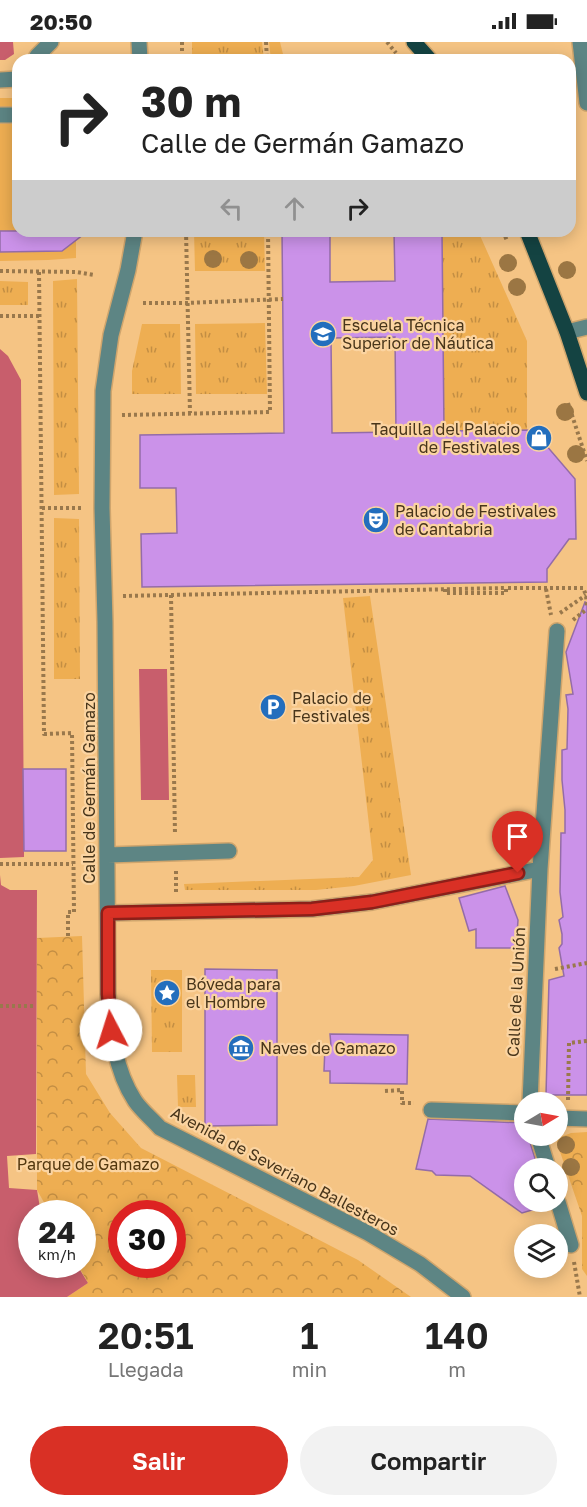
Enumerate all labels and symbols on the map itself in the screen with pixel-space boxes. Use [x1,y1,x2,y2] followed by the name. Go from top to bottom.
[342,315,494,353] place label: Escuela Técnica Superior de Náutica
[308,319,338,349] school or university icon: Escuela Técnica Superior de Náutica
[371,419,520,457] place label: Taquilla del Palacio de Festivales
[524,423,554,453] shop icon: Taquilla del Palacio de Festivales
[395,501,556,539] place label: Palacio de Festivales de Cantabria
[361,505,391,535] theatre icon: Palacio de Festivales de Cantabria
[292,688,371,726] place label: Palacio de Festivales
[79,692,99,884] street label: Calle de Germán Gamazo
[258,692,288,722] parking icon: Palacio de Festivales
[492,811,543,873] pin
[503,927,529,1057] street label: Calle de la Unión
[186,974,281,1012] place label: Bóveda para el Hombre
[152,978,182,1008] place icon: Bóveda para el Hombre
[79,998,143,1062] position arrow
[226,1033,256,1063] museum icon: Naves de Gamazo
[260,1038,396,1058] place label: Naves de Gamazo
[514,1092,568,1146] north arrow
[168,1102,402,1240] street label: Avenida de Severiano Ballesteros
[17,1154,159,1174] park label: Parque de Gamazo
[108,1200,186,1278] speed limit sign: 30

